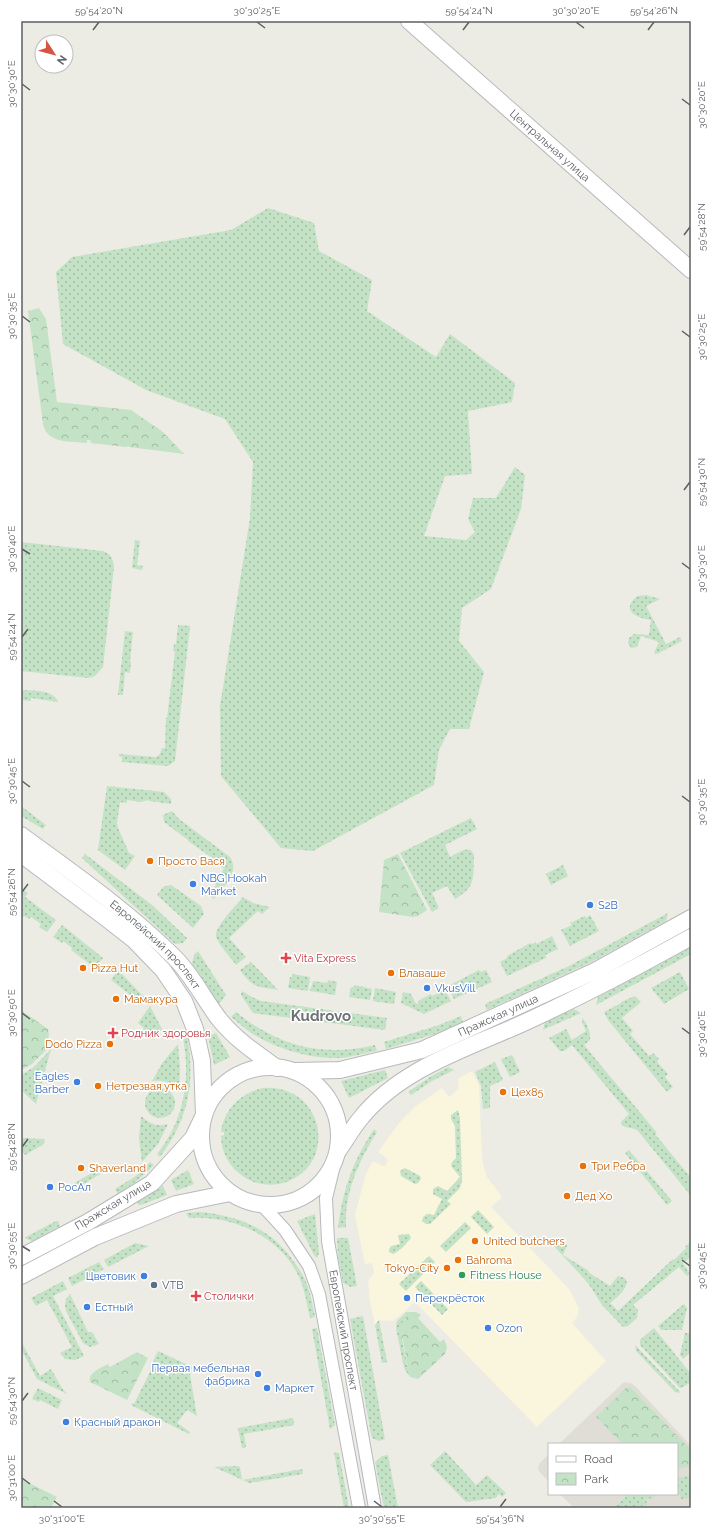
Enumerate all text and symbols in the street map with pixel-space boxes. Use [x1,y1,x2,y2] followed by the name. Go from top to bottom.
[75,5,123,16] text: 59°54'20"N
[234,5,280,16] text: 30°30'25"E
[445,5,493,16] text: 59°54'24"N
[552,5,600,16] text: 30°30'20"E
[630,5,678,16] text: 59°54'26"N
[34,34,74,74] north arrow
[54,52,69,67] text: N
[6,60,17,108] text: 30°30'30"E
[696,81,707,129] text: 30°30'20"E
[507,107,593,184] street label: Центральная улица
[696,203,707,251] text: 59°54'28"N
[6,293,17,339] text: 30°30'35"E
[696,314,707,360] text: 30°30'25"E
[696,458,707,506] text: 59°54'30"N
[6,526,17,572] text: 30°30'40"E
[696,545,707,593] text: 30°30'30"E
[6,613,17,661] text: 59°54'24"N
[6,758,17,804] text: 30°30'45"E
[696,779,707,825] text: 30°30'35"E
[158,855,225,868] place label: Просто Вася
[145,856,155,866] marker: Просто Вася
[6,868,17,916] text: 59°54'26"N
[201,872,267,898] place label: NBG Hookah Market
[188,879,198,889] marker: NBG Hookah Market
[108,897,204,992] street label: Европейский проспект
[598,899,618,912] place label: S2B
[585,900,595,910] marker: S2B
[294,952,356,965] place label: Vita Express
[281,953,291,963] marker: Vita Express
[91,962,139,975] place label: Pizza Hut
[78,963,88,973] marker: Pizza Hut
[399,967,446,980] place label: Влаваше
[386,968,396,978] marker: Влаваше
[435,982,475,995] place label: VkusVill
[422,983,432,993] marker: VkusVill
[6,989,17,1037] text: 30°30'50"E
[456,991,540,1039] street label: Пражская улица
[124,993,178,1006] place label: Мамакура
[111,994,121,1004] marker: Мамакура
[291,1007,351,1025] district label: Kudrovo
[696,1011,707,1057] text: 30°30'40"E
[121,1027,210,1040] place label: Родник здоровья
[108,1028,118,1038] marker: Родник здоровья
[45,1038,102,1051] place label: Dodo Pizza
[105,1039,115,1049] marker: Dodo Pizza
[35,1070,69,1096] place label: Eagles Barber
[72,1077,82,1087] marker: Eagles Barber
[106,1080,187,1093] place label: Нетрезвая утка
[93,1081,103,1091] marker: Нетрезвая утка
[511,1086,544,1099] place label: Цех85
[498,1087,508,1097] marker: Цех85
[6,1123,17,1171] text: 59°54'28"N
[591,1160,646,1173] place label: Три Ребра
[578,1161,588,1171] marker: Три Ребра
[89,1162,146,1175] place label: Shaverland
[76,1163,86,1173] marker: Shaverland
[73,1177,153,1233] street label: Пражская улица
[58,1181,91,1194] place label: РосАл
[45,1182,55,1192] marker: РосАл
[575,1190,613,1203] place label: Дед Хо
[562,1191,572,1201] marker: Дед Хо
[6,1223,17,1269] text: 30°30'55"E
[483,1235,565,1248] place label: United butchers
[470,1236,480,1246] marker: United butchers
[696,1243,707,1289] text: 30°30'45"E
[466,1254,512,1267] place label: Bahroma
[453,1255,463,1265] marker: Bahroma
[385,1262,439,1275] place label: Tokyo-City
[442,1263,452,1273] marker: Tokyo-City
[327,1269,361,1392] street label: Европейский проспект
[470,1269,542,1282] place label: Fitness House
[86,1270,136,1283] place label: Цветовик
[457,1270,467,1280] marker: Fitness House
[139,1271,149,1281] marker: Цветовик
[162,1279,184,1292] place label: VTB
[149,1280,159,1290] marker: VTB
[204,1290,254,1303] place label: Столички
[191,1291,201,1301] marker: Столички
[415,1292,485,1305] place label: Перекрёсток
[402,1293,412,1303] marker: Перекрёсток
[95,1301,133,1314] place label: Естный
[82,1302,92,1312] marker: Естный
[496,1322,523,1335] place label: Ozon
[483,1323,493,1333] marker: Ozon
[151,1362,250,1388] place label: Первая мебельная фабрика
[253,1369,263,1379] marker: Первая мебельная фабрика
[6,1377,17,1425] text: 59°54'30"N
[275,1382,315,1395] place label: Маркет
[262,1383,272,1393] marker: Маркет
[74,1416,161,1429] place label: Красный дракон
[61,1417,71,1427] marker: Красный дракон
[548,1443,678,1495] legend
[584,1452,613,1466] text: Road
[6,1455,17,1501] text: 30°31'00"E
[584,1472,609,1486] text: Park
[39,1513,85,1524] text: 30°31'00"E
[359,1513,405,1524] text: 30°30'55"E
[476,1513,524,1524] text: 59°54'36"N

